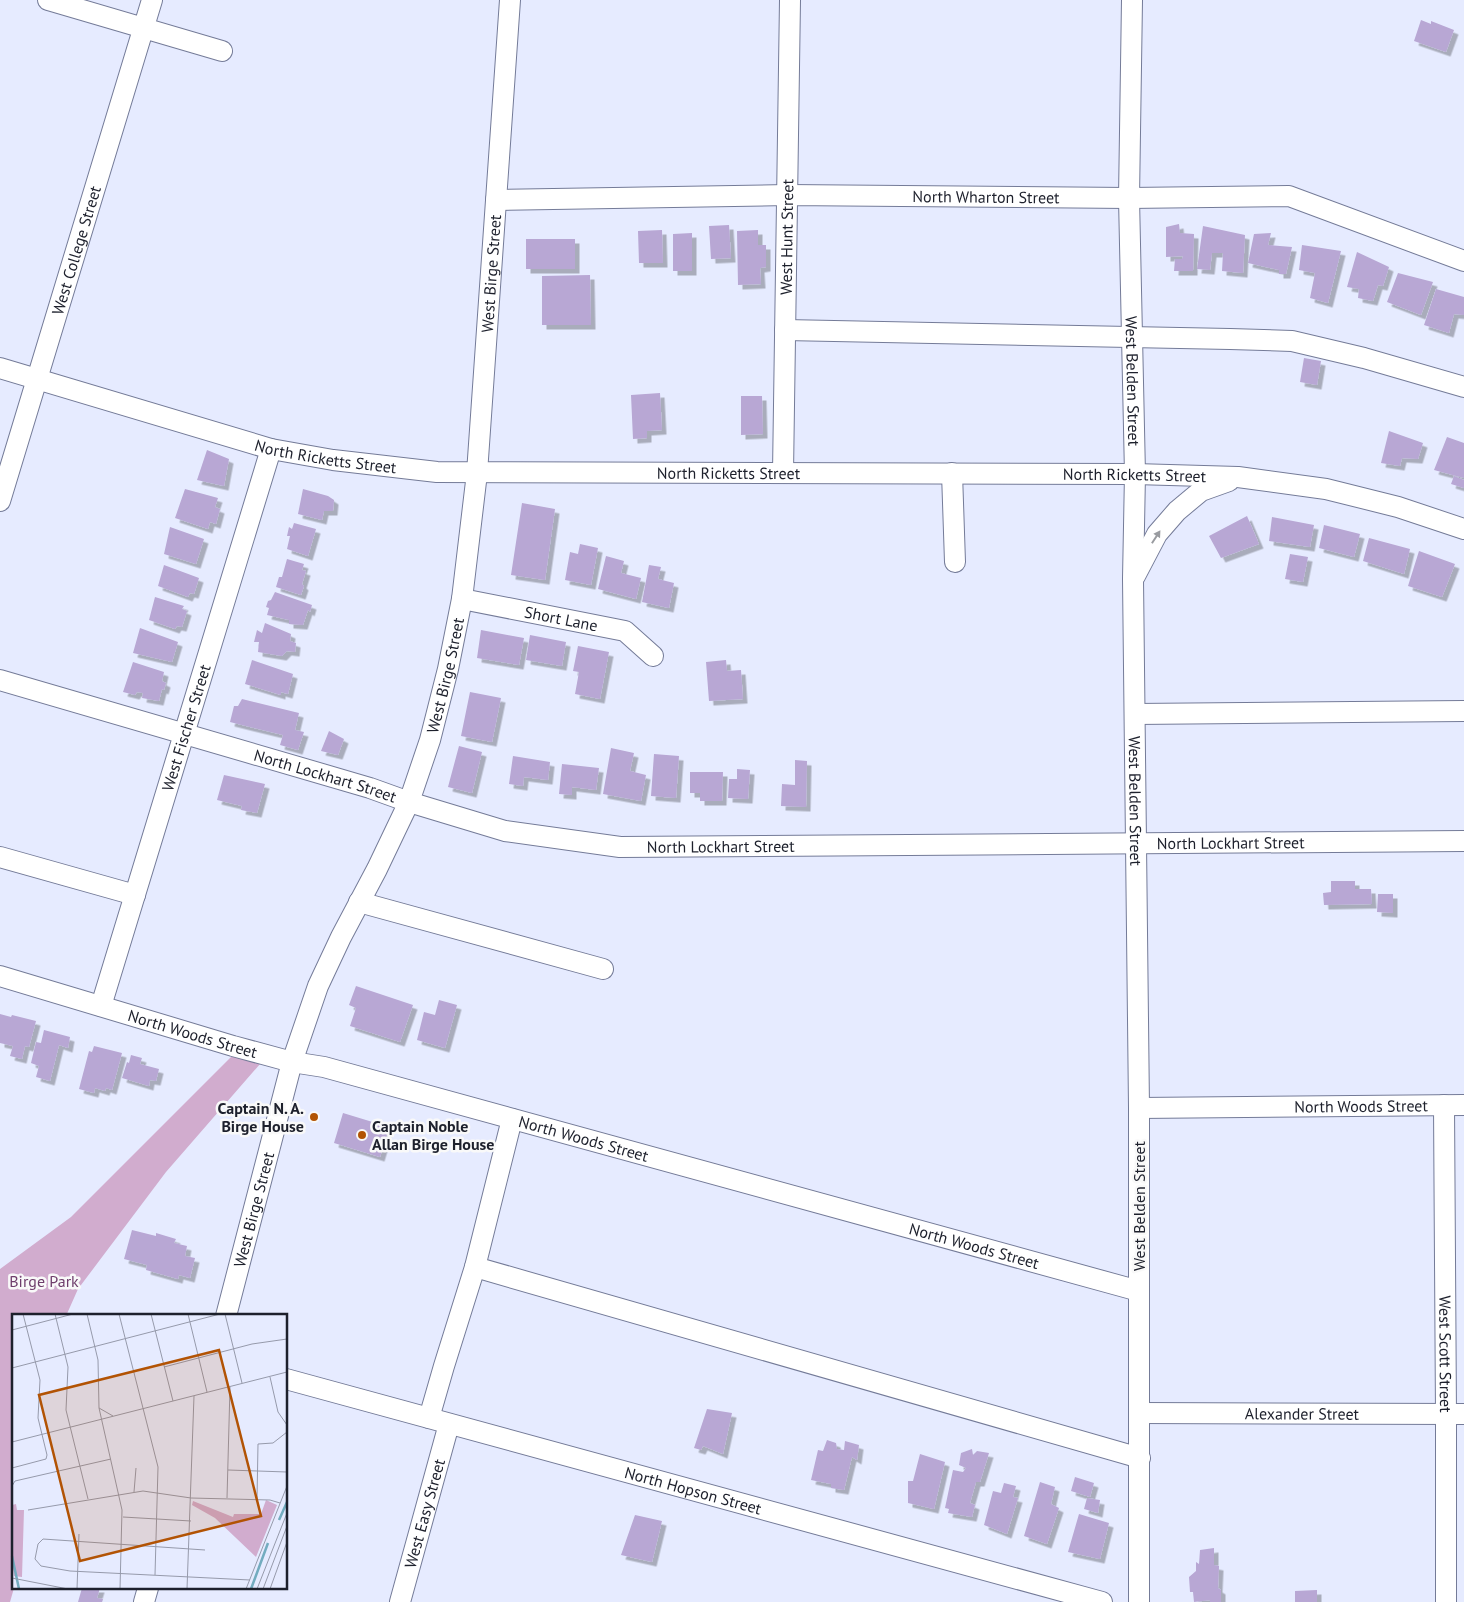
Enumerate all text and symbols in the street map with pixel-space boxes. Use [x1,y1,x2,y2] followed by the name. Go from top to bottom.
[776,178,797,295] street label: West Hunt Street
[47,183,105,317] street label: West College Street
[912,186,1060,207] street label: North Wharton Street
[477,213,505,333] street label: West Birge Street
[1122,316,1144,447] street label: West Belden Street
[252,435,398,477] street label: North Ricketts Street
[657,463,801,483] street label: North Ricketts Street
[1063,464,1207,486] street label: North Ricketts Street
[1151,530,1161,544] one-way arrow
[523,601,599,635] street label: Short Lane
[422,615,468,735] street label: West Birge Street
[157,661,215,793] street label: West Fischer Street
[1125,736,1146,867] street label: West Belden Street
[252,745,400,807] street label: North Lockhart Street
[1157,832,1305,853] street label: North Lockhart Street
[647,836,795,857] street label: North Lockhart Street
[126,1005,260,1062] street label: North Woods Street
[1294,1095,1429,1117] street label: North Woods Street
[217,1098,304,1136] place label: Captain N. A. Birge House
[308,1111,320,1123] marker: Captain N. A. Birge House
[516,1111,651,1166] street label: North Woods Street
[372,1116,494,1154] place label: Captain Noble Allan Birge House
[356,1129,368,1141] marker: Captain Noble Allan Birge House
[1129,1140,1149,1271] street label: West Belden Street
[229,1149,278,1269] street label: West Birge Street
[907,1218,1042,1273] street label: North Woods Street
[9,1271,79,1291] park label: Birge Park
[1435,1295,1456,1413] street label: West Scott Street
[12,1314,288,1590] inset map
[1245,1403,1360,1424] street label: Alexander Street
[400,1456,449,1570] street label: West Easy Street
[622,1462,764,1519] street label: North Hopson Street

